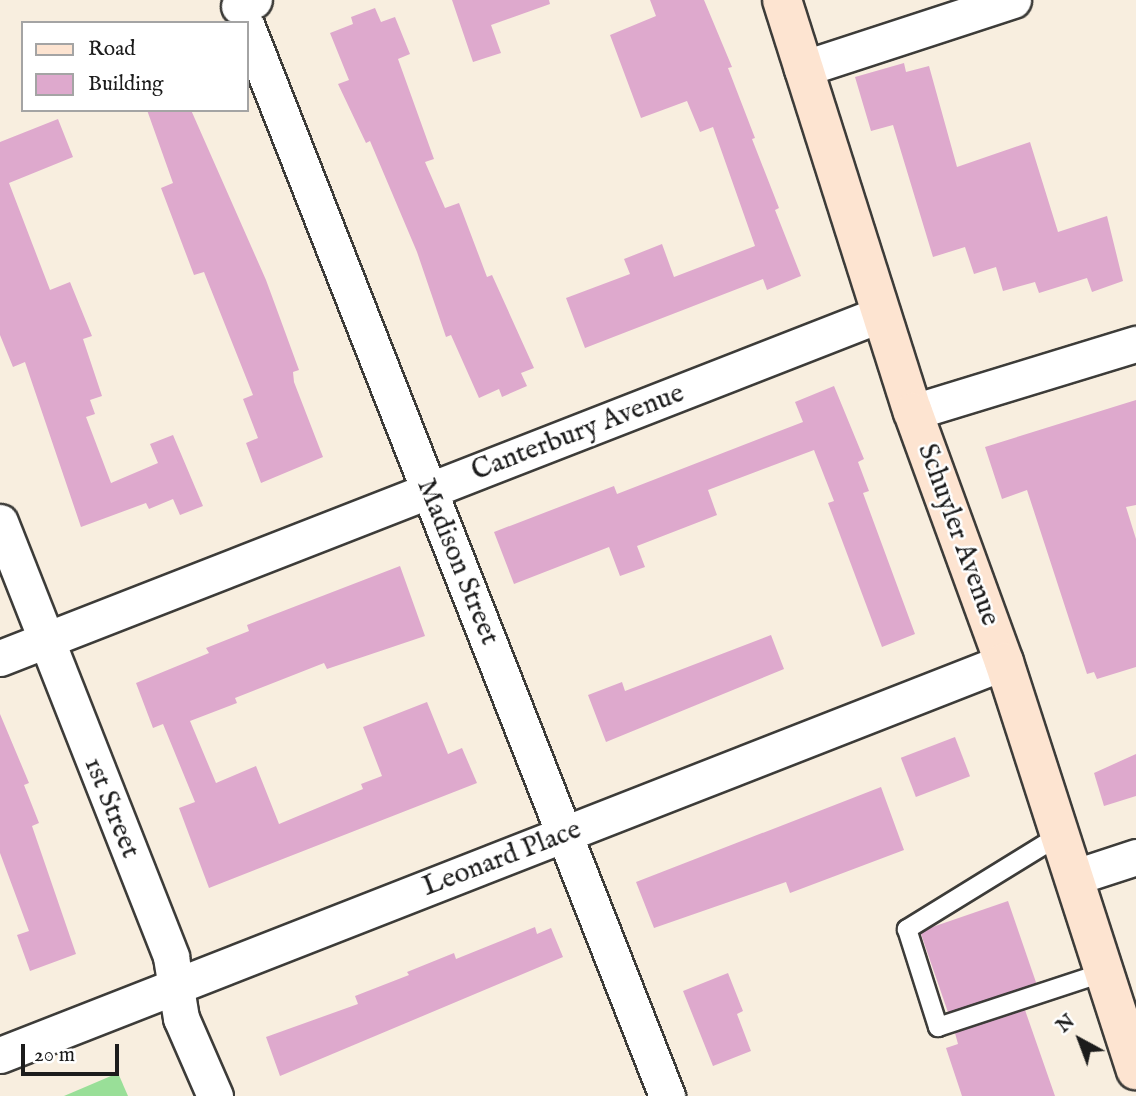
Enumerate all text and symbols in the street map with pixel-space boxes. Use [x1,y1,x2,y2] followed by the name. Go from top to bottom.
[21,21,248,112] legend
[88,36,135,63] text: Road
[88,71,163,98] text: Building
[467,377,689,489] street label: Canterbury Avenue
[909,439,1007,631] street label: Schuyler Avenue
[408,474,506,650] street label: Madison Street
[76,753,146,863] street label: 1st Street
[418,813,586,905] street label: Leonard Place
[1045,1005,1115,1075] north arrow
[1052,1010,1080,1039] text: N
[24,1030,122,1074] scale bar
[34,1042,75,1069] text: 20 m

